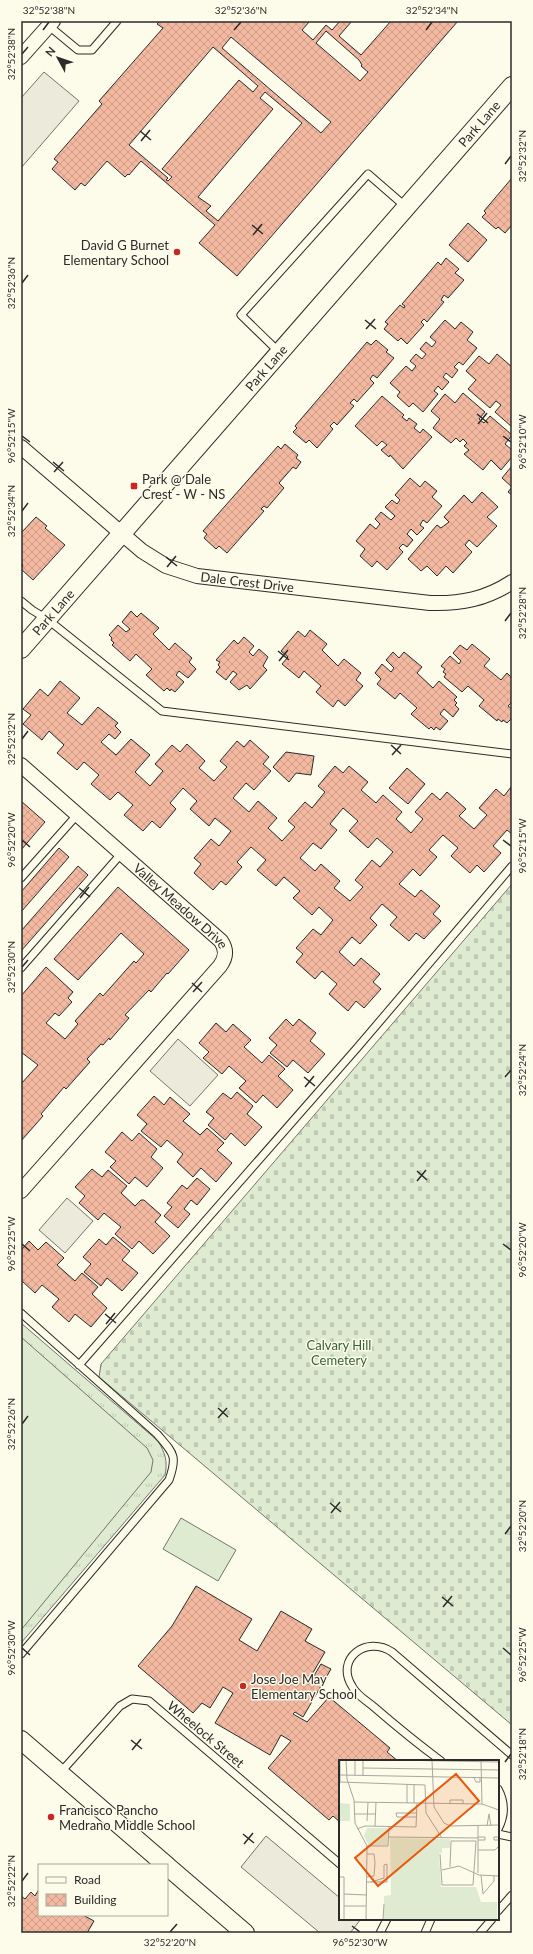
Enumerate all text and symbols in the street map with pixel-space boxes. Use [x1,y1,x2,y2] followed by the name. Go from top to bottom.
[23,4,75,16] text: 32°52'38"N
[215,4,267,16] text: 32°52'36"N
[406,4,458,16] text: 32°52'34"N
[5,28,17,80] text: 32°52'38"N
[38,38,78,78] north arrow
[42,44,58,59] text: N
[455,97,504,150] street label: Park Lane
[516,130,528,182] text: 32°52'32"N
[63,237,169,268] place label: David G Burnet Elementary School
[172,247,182,257] marker: David G Burnet Elementary School
[5,257,17,309] text: 32°52'36"N
[242,341,291,394] street label: Park Lane
[5,408,17,464] text: 96°52'15"W
[516,414,528,470] text: 96°52'10"W
[142,471,225,502] place label: Park @ Dale Crest - W - NS
[129,481,139,491] marker: Park @ Dale Crest - W - NS
[5,485,17,537] text: 32°52'34"N
[200,568,295,595] street label: Dale Crest Drive
[29,586,78,638] street label: Park Lane
[516,587,528,639] text: 32°52'28"N
[5,713,17,765] text: 32°52'32"N
[5,812,17,868] text: 96°52'20"W
[516,818,528,874] text: 96°52'15"W
[130,860,232,951] street label: Valley Meadow Drive
[5,941,17,993] text: 32°52'30"N
[516,1044,528,1096] text: 32°52'24"N
[5,1216,17,1272] text: 96°52'25"W
[516,1222,528,1278] text: 96°52'20"W
[307,1337,371,1368] park label: Calvary Hill Cemetery
[5,1398,17,1450] text: 32°52'26"N
[516,1500,528,1552] text: 32°52'20"N
[5,1620,17,1676] text: 96°52'30"W
[516,1627,528,1683] text: 96°52'25"W
[251,1671,357,1702] place label: Jose Joe May Elementary School
[238,1681,248,1691] marker: Jose Joe May Elementary School
[164,1697,248,1771] street label: Wheelock Street
[516,1728,528,1780] text: 32°52'18"N
[339,1760,499,1920] inset map
[59,1802,195,1833] place label: Francisco Pancho Medrano Middle School
[46,1812,56,1822] marker: Francisco Pancho Medrano Middle School
[5,1855,17,1907] text: 32°52'22"N
[38,1864,168,1916] legend
[74,1872,101,1887] text: Road
[74,1892,117,1907] text: Building
[144,1936,196,1948] text: 32°52'20"N
[332,1936,388,1948] text: 96°52'30"W

